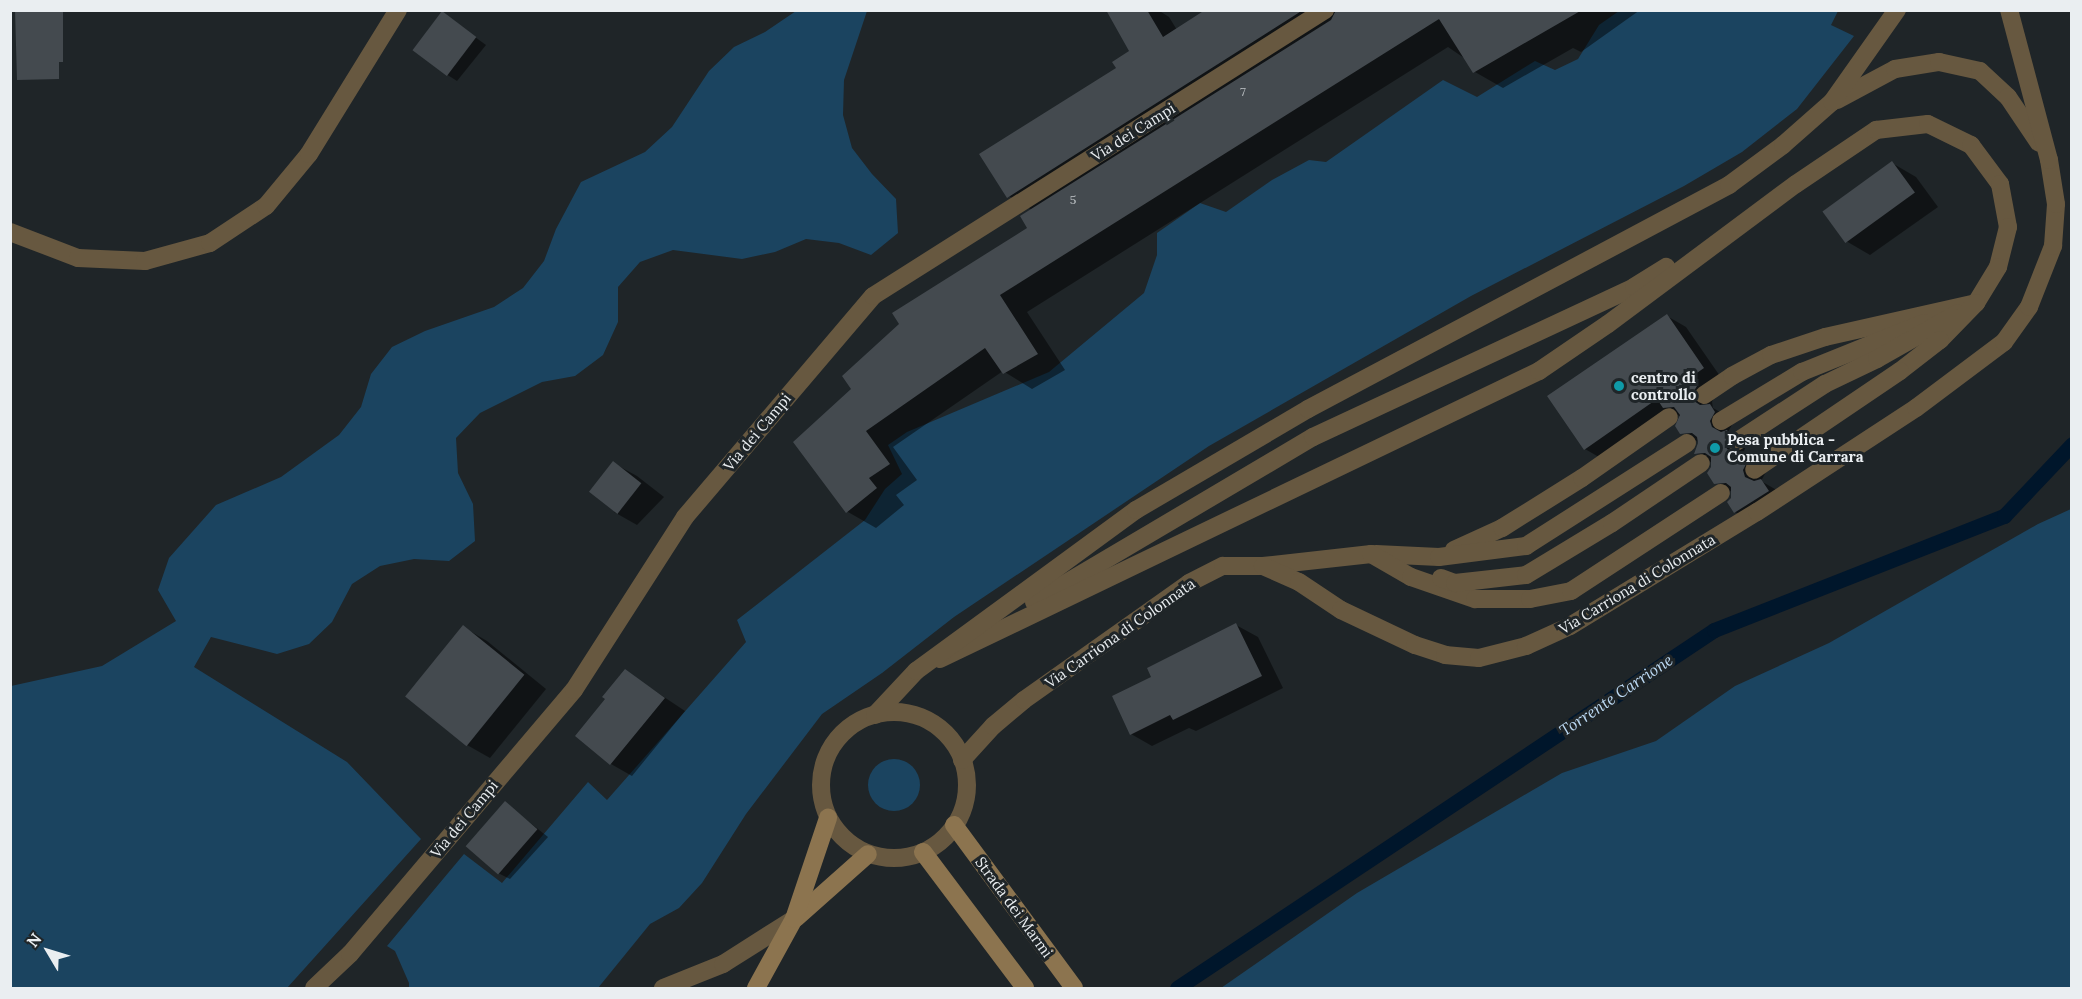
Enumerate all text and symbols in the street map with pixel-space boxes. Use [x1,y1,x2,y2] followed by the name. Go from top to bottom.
[1240,85,1246,99] house number: 7
[1088,99,1178,165] street label: Via dei Campi
[1070,193,1076,207] house number: 5
[1631,368,1696,403] place label: centro di controllo
[1612,379,1626,393] marker: centro di controllo
[719,390,795,474] street label: Via dei Campi
[1727,430,1864,465] place label: Pesa pubblica - Comune di Carrara
[1708,441,1722,455] marker: Pesa pubblica - Comune di Carrara
[1556,530,1718,638] street label: Via Carriona di Colonnata
[1041,574,1199,692] street label: Via Carriona di Colonnata
[1556,650,1676,740] water label: Torrente Carrione
[426,777,502,861] street label: Via dei Campi
[971,853,1057,961] street label: Strada dei Marmi
[18,921,78,981] north arrow
[22,929,46,951] text: N

